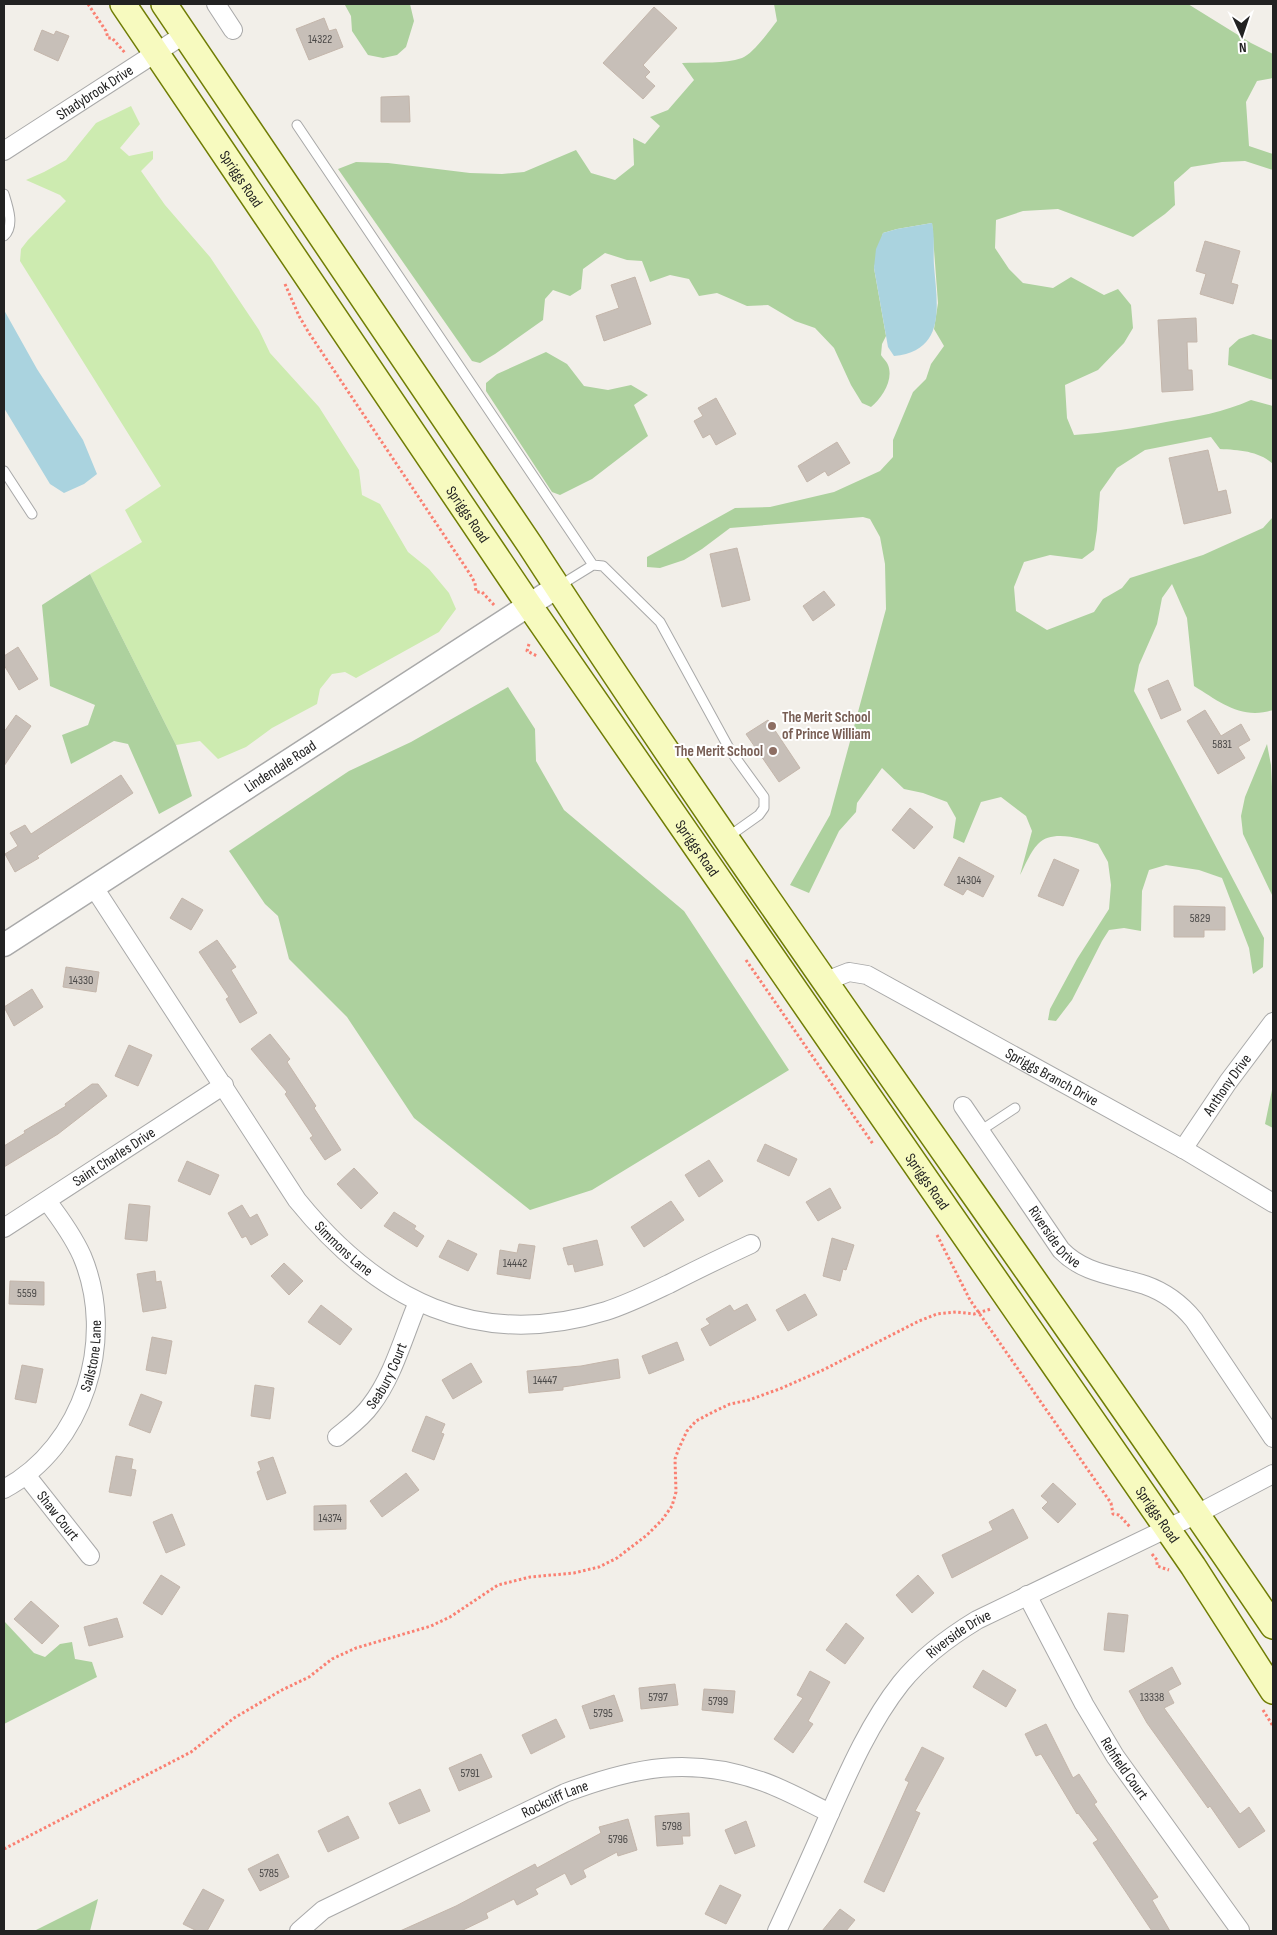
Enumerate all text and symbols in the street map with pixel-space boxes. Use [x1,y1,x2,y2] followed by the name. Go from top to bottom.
[1217,10,1267,60] north arrow
[308,32,332,47] house number: 14322
[1238,39,1247,56] text: N
[53,61,137,124] street label: Shadybrook Drive
[215,147,267,211] street label: Spriggs Road
[442,482,494,547] street label: Spriggs Road
[782,708,871,744] place label: The Merit School of Prince William
[766,720,778,732] marker: The Merit School of Prince William
[241,736,320,796] street label: Lindendale Road
[1212,737,1232,752] house number: 5831
[674,742,763,761] place label: The Merit School
[767,745,779,757] marker: The Merit School
[671,816,723,880] street label: Spriggs Road
[957,873,981,888] house number: 14304
[1190,911,1210,926] house number: 5829
[69,973,93,988] house number: 14330
[1002,1043,1102,1110] street label: Spriggs Branch Drive
[1198,1050,1255,1120] street label: Anthony Drive
[69,1123,159,1190] street label: Saint Charles Drive
[901,1150,953,1213] street label: Spriggs Road
[1024,1202,1084,1272] street label: Riverside Drive
[310,1217,377,1280] street label: Simmons Lane
[503,1256,527,1271] house number: 14442
[17,1286,37,1301] house number: 5559
[76,1320,105,1394] street label: Sailstone Lane
[362,1340,411,1413] street label: Seabury Court
[533,1373,557,1388] house number: 14447
[1131,1483,1184,1547] street label: Spriggs Road
[33,1487,84,1545] street label: Shaw Court
[318,1511,342,1526] house number: 14374
[922,1605,994,1662] street label: Riverside Drive
[648,1690,668,1705] house number: 5797
[1140,1690,1164,1705] house number: 13338
[708,1694,728,1709] house number: 5799
[593,1706,613,1721] house number: 5795
[1096,1733,1153,1804] street label: Rehfield Court
[460,1766,480,1781] house number: 5791
[518,1776,591,1822] street label: Rockcliff Lane
[662,1819,682,1834] house number: 5798
[608,1832,628,1847] house number: 5796
[259,1866,279,1881] house number: 5785

